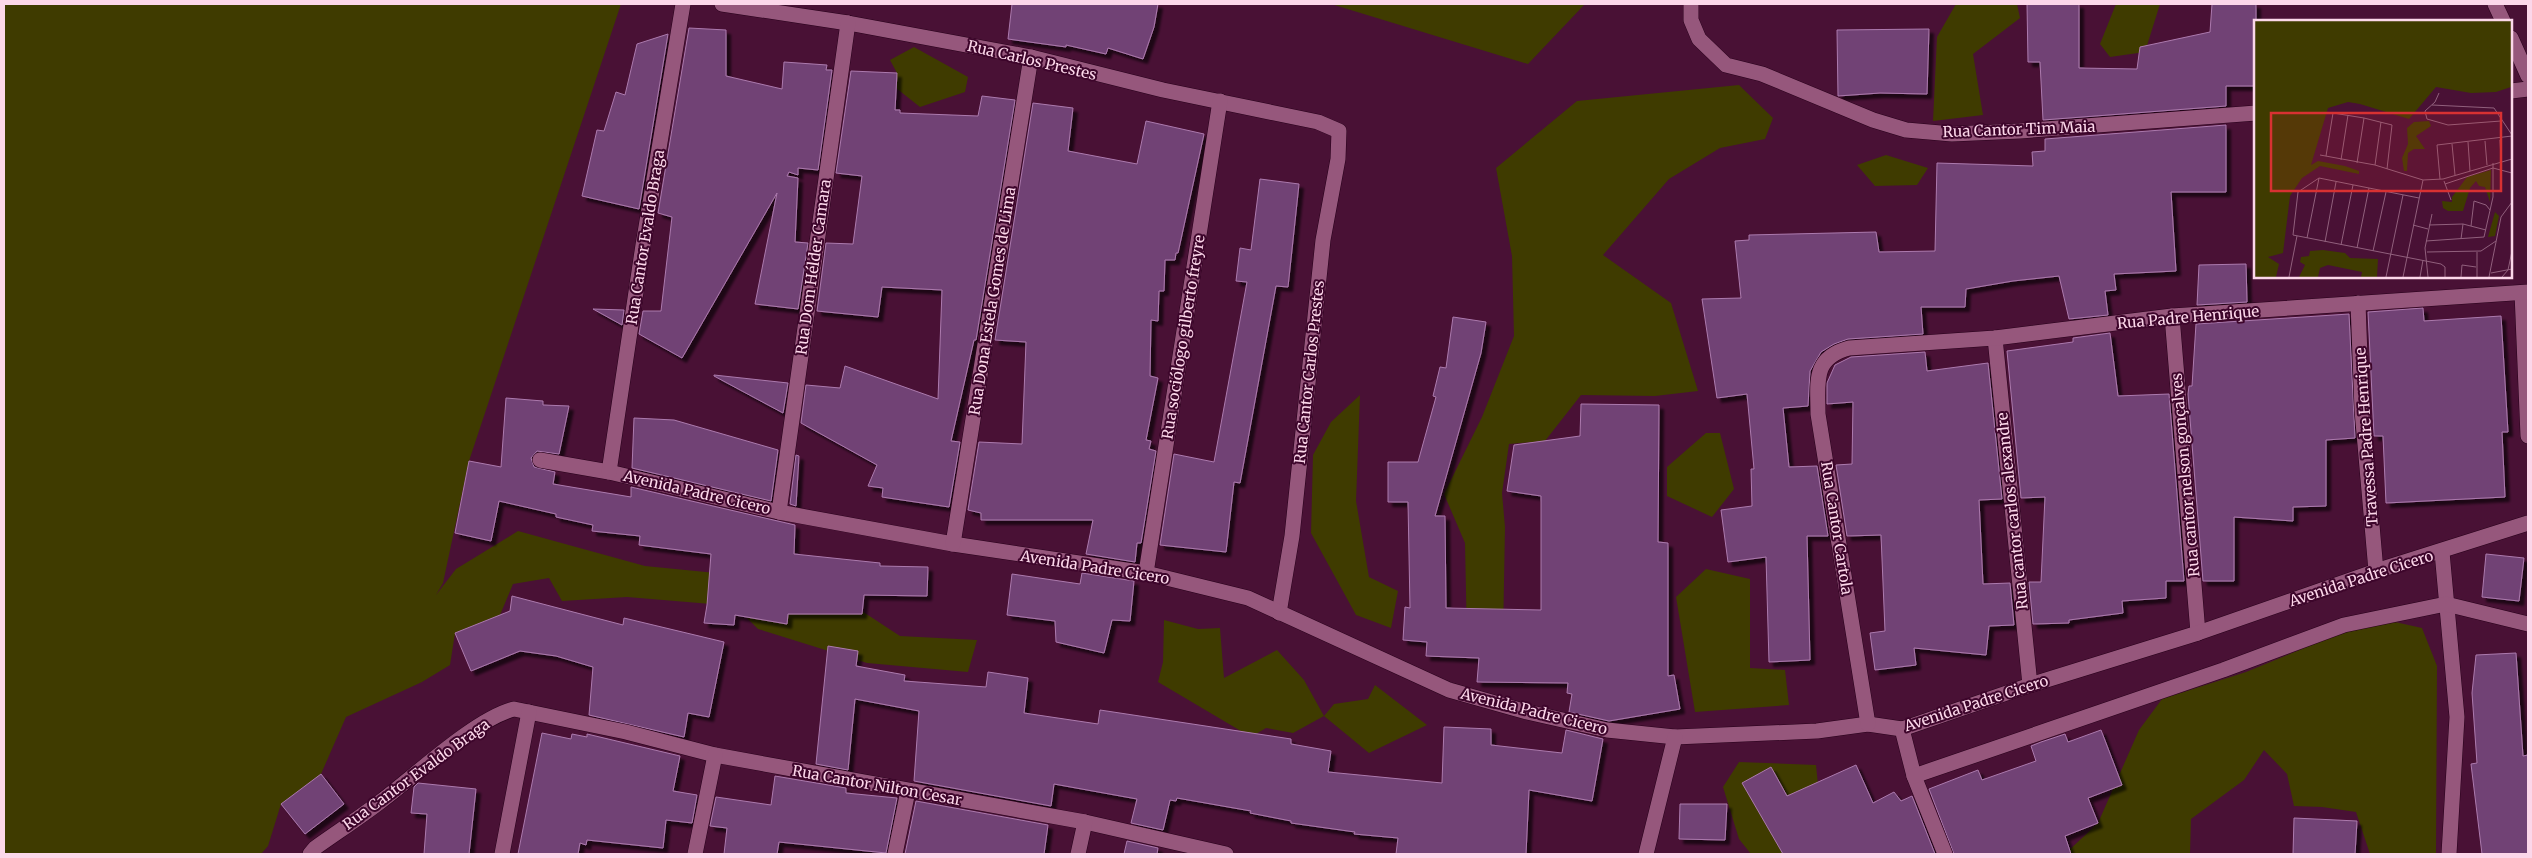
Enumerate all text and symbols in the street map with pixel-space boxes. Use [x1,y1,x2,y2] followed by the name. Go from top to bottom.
[2254,20,2512,278] inset map
[966,36,1098,84] street label: Rua Carlos Prestes
[1942,117,2096,141] street label: Rua Cantor Tim Maia
[622,148,668,326] street label: Rua Cantor Evaldo Braga
[791,178,835,356] street label: Rua Dom Hélder Camara
[965,185,1019,417] street label: Rua Dona Estela Gomes de Lima
[1157,233,1209,441] street label: Rua sociólogo gilberto freyre
[1290,279,1328,465] street label: Rua Cantor Carlos Prestes
[2116,301,2260,333] street label: Rua Padre Henrique
[2350,347,2382,527] street label: Travessa Padre Henrique
[2167,372,2203,578] street label: Rua cantor nelson gonçalves
[1992,411,2032,611] street label: Rua cantor carlos alexandre
[1817,460,1857,596] street label: Rua Cantor Cartola
[621,466,773,518] street label: Avenida Padre Cicero
[1018,546,1171,588] street label: Avenida Padre Cicero
[2286,546,2436,611] street label: Avenida Padre Cicero
[1901,671,2051,736] street label: Avenida Padre Cicero
[1458,683,1610,738] street label: Avenida Padre Cicero
[339,714,493,834] street label: Rua Cantor Evaldo Braga
[791,761,964,809] street label: Rua Cantor Nilton Cesar

